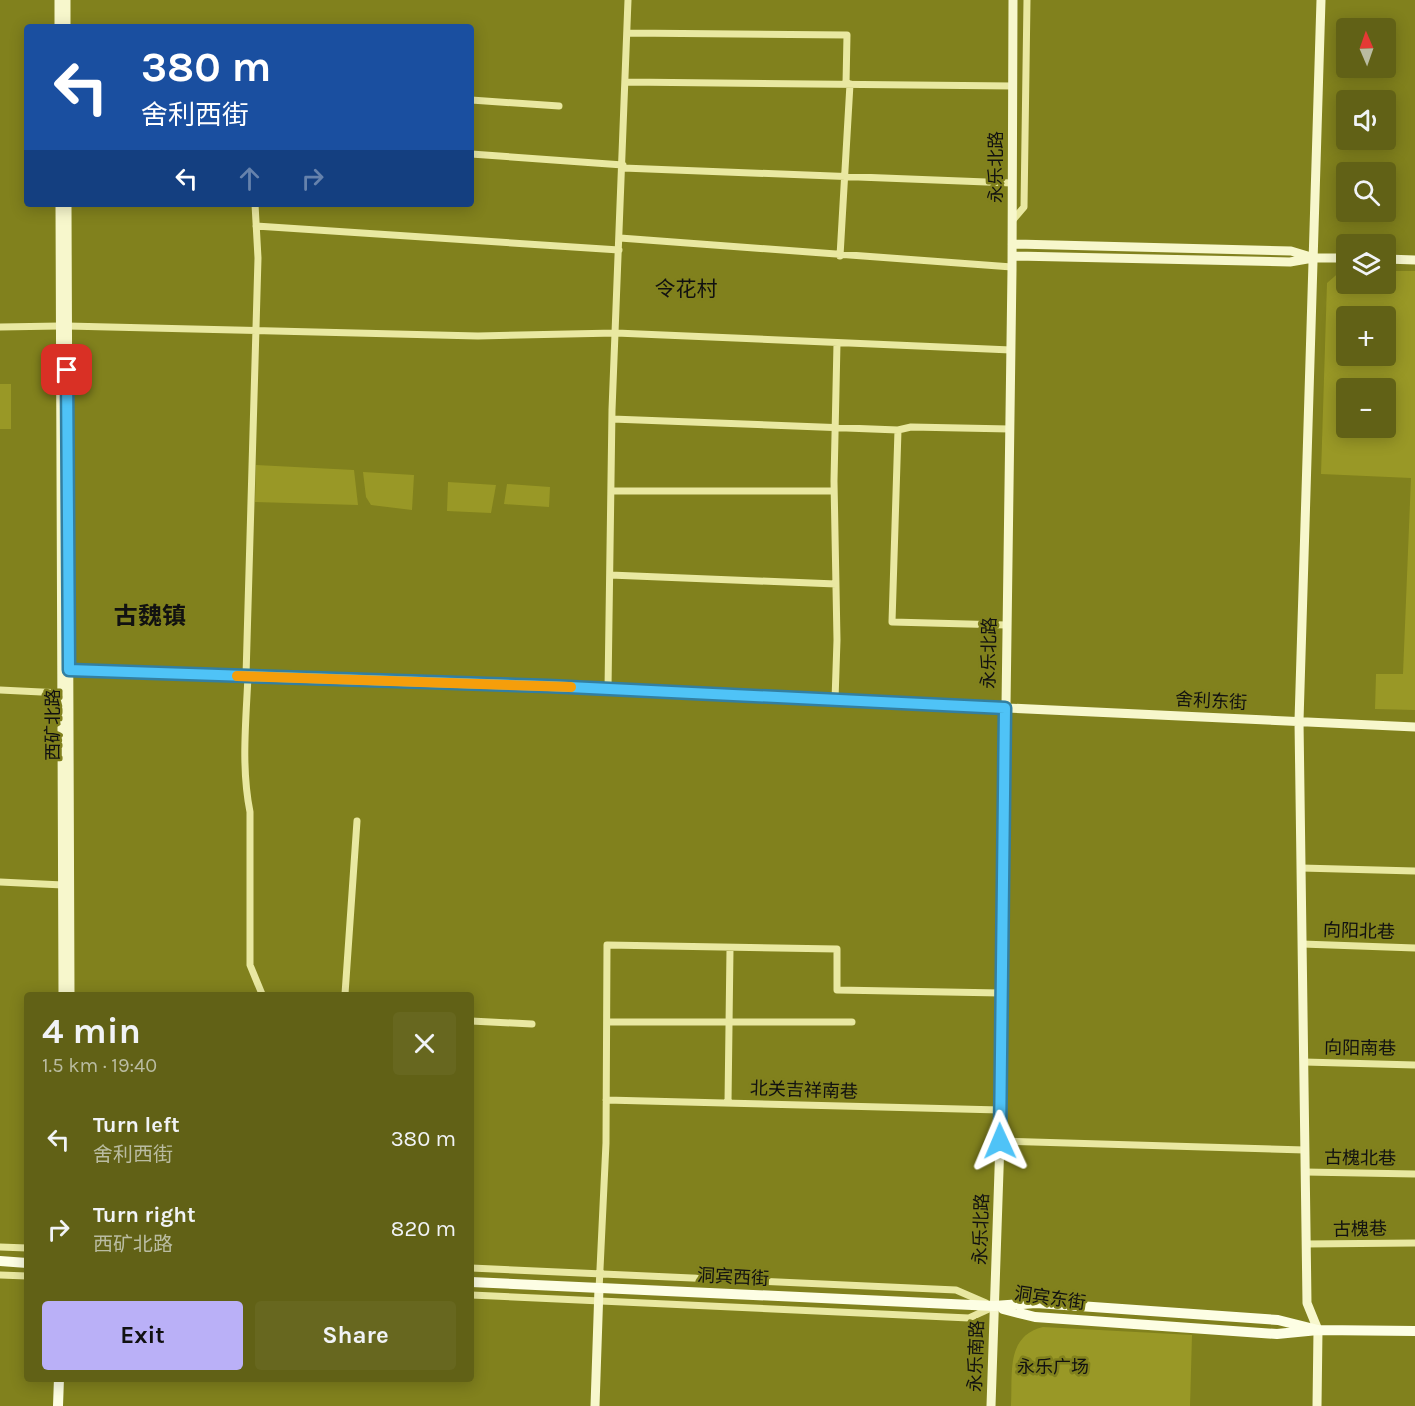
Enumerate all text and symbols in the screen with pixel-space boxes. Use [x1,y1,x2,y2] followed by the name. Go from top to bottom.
[1336,18,1396,78] north arrow
[1336,18,1396,438] map controls
[141,42,271,92] text: 380 m
[42,48,120,126] icon: left
[1336,90,1396,150] button: sound
[141,99,249,131] text: 舍利西街
[985,131,1007,203] street label: 永乐北路
[170,162,203,195] icon: left
[233,162,266,195] icon: ahead
[296,162,329,195] icon: right
[1336,162,1396,222] button: search
[1336,234,1396,294] button: layers
[655,277,718,301] district label: 令花村
[1336,306,1396,366] button: +
[41,344,92,395] pin
[50,353,83,386] icon: arrive
[1336,378,1396,438] button: −
[114,602,186,630] district label: 古魏镇
[977,617,1001,689] street label: 永乐北路
[1174,688,1248,714] street label: 舍利东街
[42,689,64,761] street label: 西矿北路
[1323,919,1395,943] street label: 向阳北巷
[42,1010,141,1052] text: 4 min
[393,1012,456,1075] button: close
[1324,1036,1396,1060] street label: 向阳南巷
[42,1054,157,1077] text: 1.5 km · 19:40
[750,1077,858,1103] street label: 北关吉祥南巷
[968,1109,1032,1173] position arrow
[93,1112,180,1138] text: Turn left
[42,1123,75,1156] icon: left
[391,1126,456,1152] text: 380 m
[93,1143,173,1166] text: 舍利西街
[1324,1146,1396,1170] street label: 古槐北巷
[969,1193,993,1265] street label: 永乐北路
[93,1202,196,1228] text: Turn right
[42,1213,75,1246] icon: right
[391,1216,456,1242] text: 820 m
[1333,1218,1387,1240] street label: 古槐巷
[93,1233,173,1256] text: 西矿北路
[696,1264,770,1290] street label: 洞宾西街
[1013,1282,1087,1314] street label: 洞宾东街
[42,1301,243,1370] button: Exit
[255,1301,456,1370] button: Share
[964,1320,988,1392] street label: 永乐南路
[1017,1356,1089,1378] park label: 永乐广场

